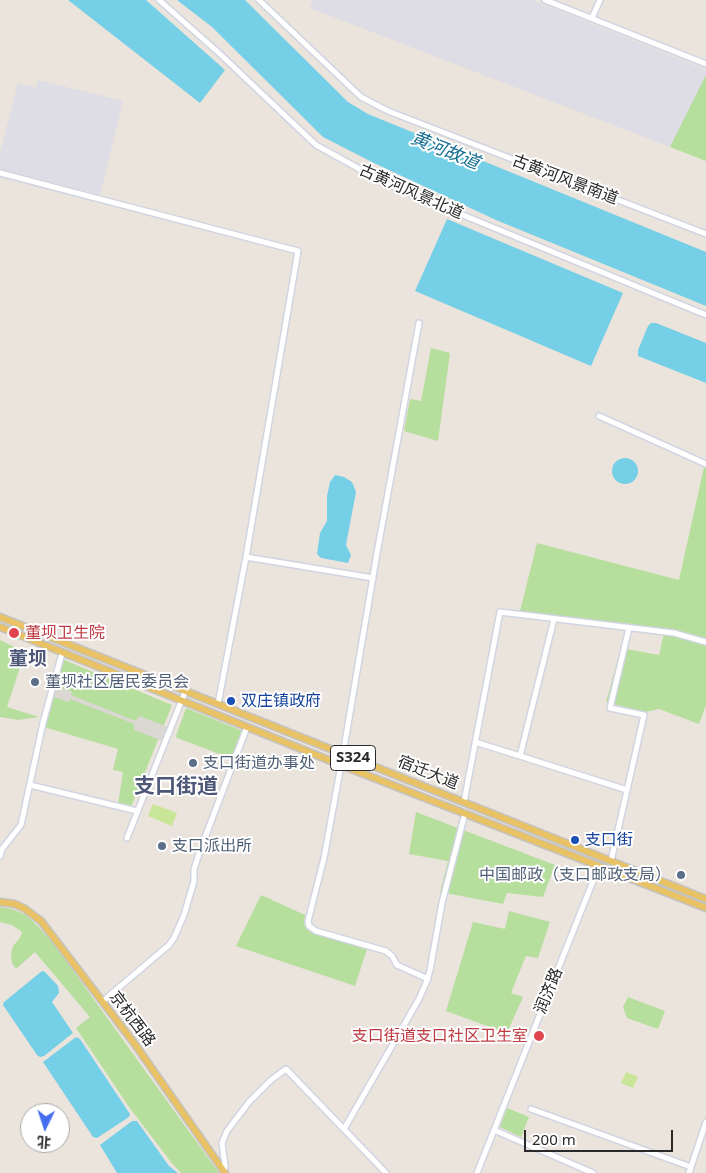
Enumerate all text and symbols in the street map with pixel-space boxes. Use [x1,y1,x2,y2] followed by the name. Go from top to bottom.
[408,128,482,174] water label: 黄河故道
[509,151,621,209] street label: 古黄河风景南道
[356,160,466,224] street label: 古黄河风景北道
[25,623,105,643] place label: 董坝卫生院
[7,626,21,640] marker: 董坝卫生院
[9,649,47,671] district label: 董坝
[45,672,189,692] place label: 董坝社区居民委员会
[29,676,41,688] marker: 董坝社区居民委员会
[241,691,321,711] place label: 双庄镇政府
[225,695,237,707] marker: 双庄镇政府
[330,746,376,770] road number: S324
[395,752,461,794] street label: 宿迁大道
[203,753,315,773] place label: 支口街道办事处
[187,757,199,769] marker: 支口街道办事处
[134,774,218,800] district label: 支口街道
[585,830,633,850] place label: 支口街
[569,834,581,846] marker: 支口街
[172,836,252,856] place label: 支口派出所
[156,840,168,852] marker: 支口派出所
[479,865,671,885] place label: 中国邮政（支口邮政支局）
[675,869,687,881] marker: 中国邮政（支口邮政支局）
[531,965,567,1017] street label: 润济路
[105,988,159,1050] street label: 京杭西路
[352,1026,528,1046] place label: 支口街道支口社区卫生室
[532,1029,546,1043] marker: 支口街道支口社区卫生室
[20,1103,70,1153] north arrow
[526,1120,675,1152] scale bar
[532,1129,576,1149] text: 200 m
[36,1132,52,1152] text: 北

